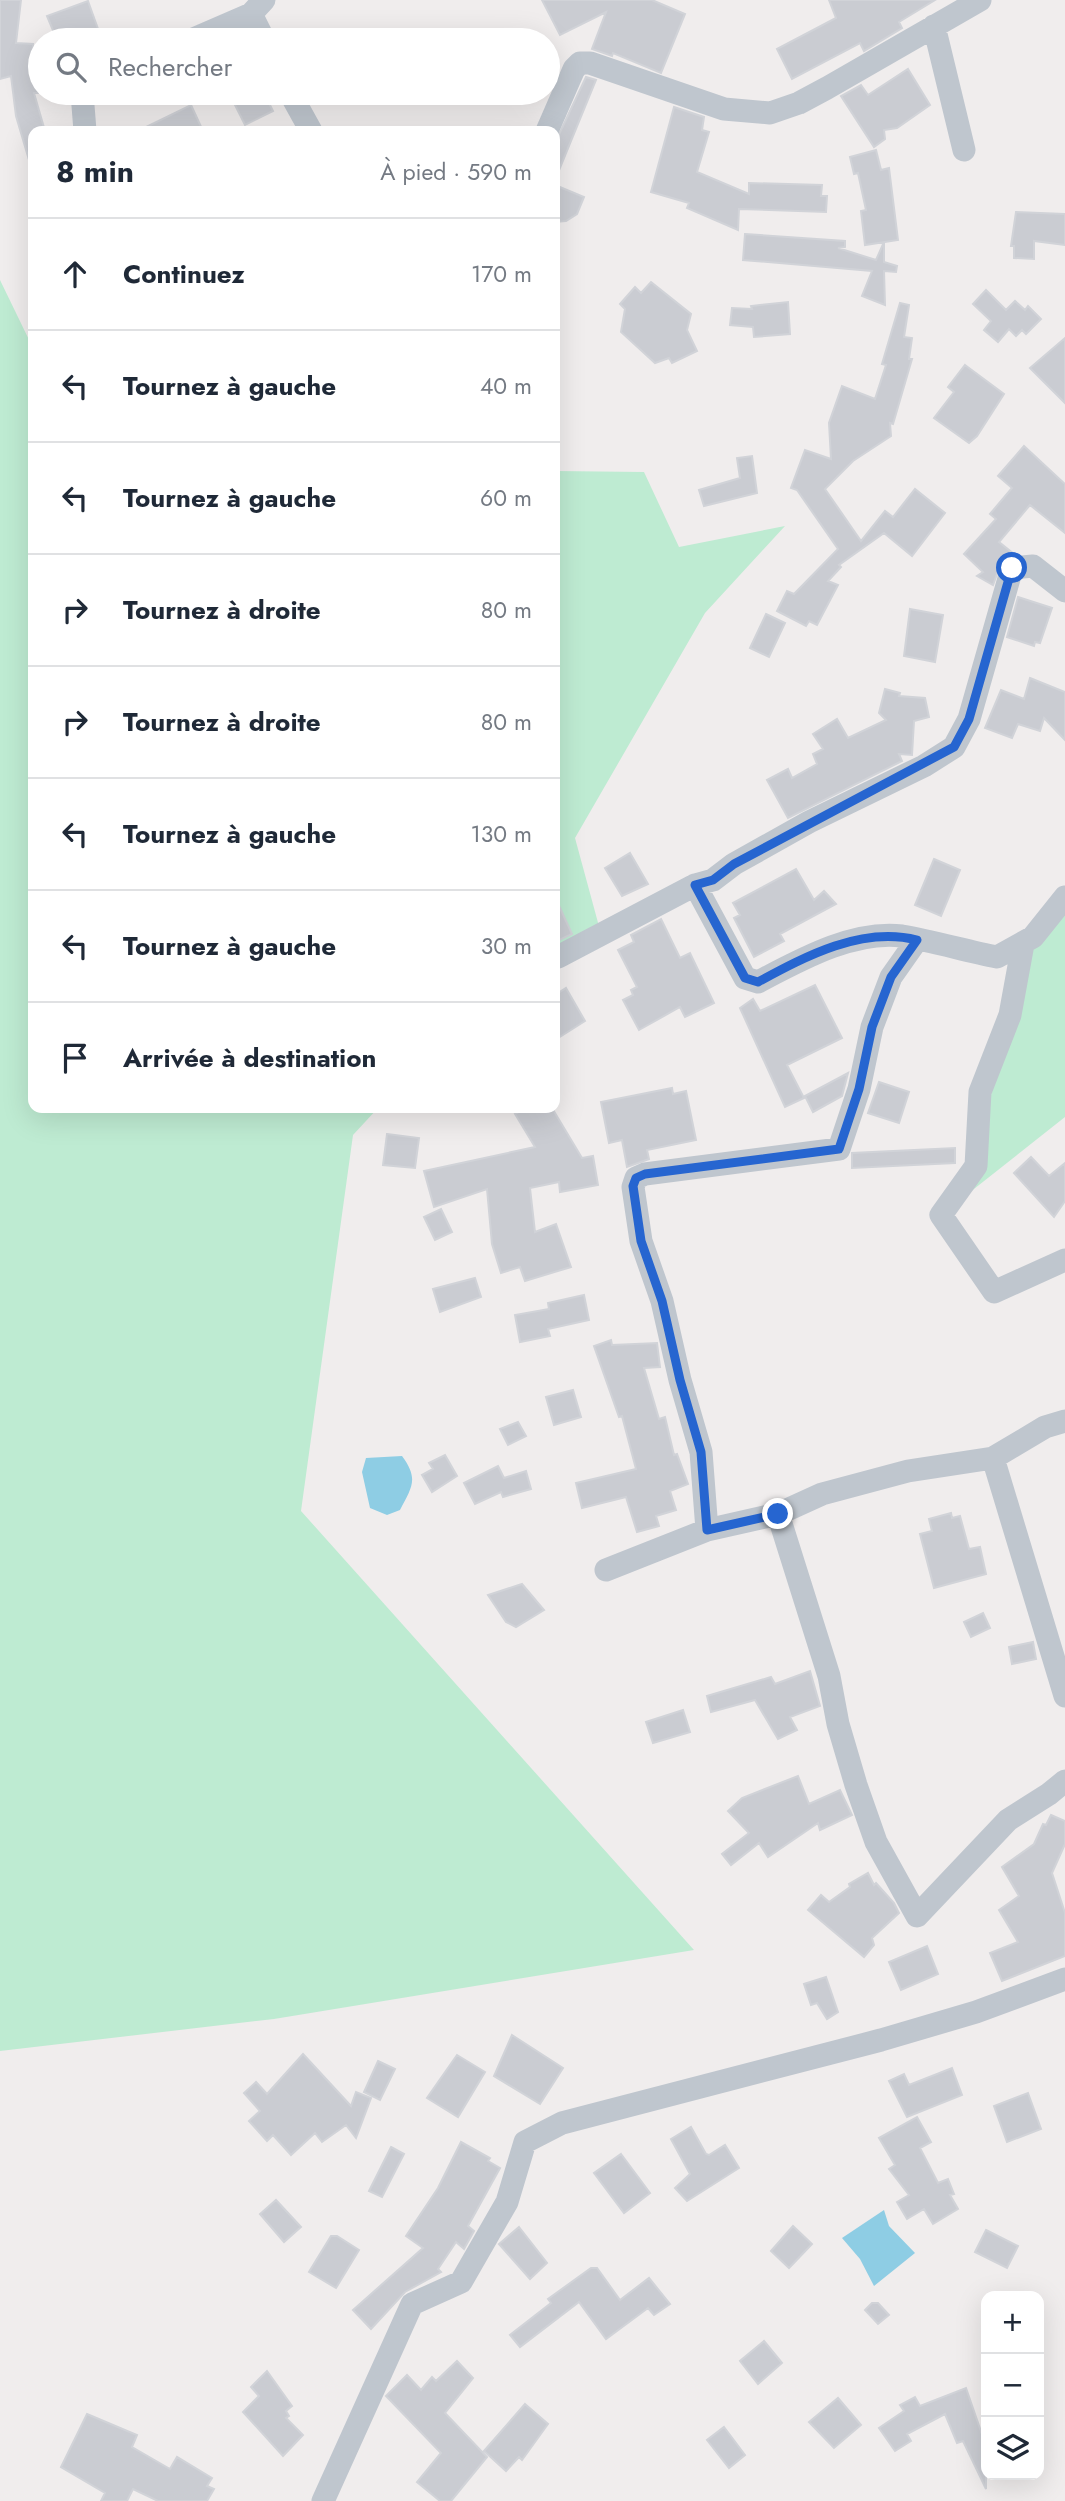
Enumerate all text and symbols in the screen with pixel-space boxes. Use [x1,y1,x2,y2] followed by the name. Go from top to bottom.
[28,28,560,105] search box
[52,48,90,86] icon: search
[108,48,232,86] text: Rechercher
[56,150,134,193] text: 8 min
[380,155,532,189] text: À pied · 590 m
[56,255,94,293] icon: ahead
[123,255,245,293] text: Continuez
[471,257,532,291] text: 170 m
[56,367,94,405] icon: left
[123,367,336,405] text: Tournez à gauche
[480,369,532,403] text: 40 m
[56,479,94,517] icon: left
[123,479,336,517] text: Tournez à gauche
[480,481,532,515] text: 60 m
[996,552,1027,583] route start
[56,591,94,629] icon: right
[123,591,321,629] text: Tournez à droite
[481,593,532,627] text: 80 m
[56,703,94,741] icon: right
[123,703,321,741] text: Tournez à droite
[481,705,532,739] text: 80 m
[56,815,94,853] icon: left
[123,815,336,853] text: Tournez à gauche
[470,817,532,851] text: 130 m
[56,927,94,965] icon: left
[123,927,336,965] text: Tournez à gauche
[481,929,532,963] text: 30 m
[56,1039,94,1077] icon: arrive
[123,1039,376,1077] text: Arrivée à destination
[762,1498,793,1529] route end
[981,2291,1044,2480] map controls
[981,2291,1044,2354] button: +
[981,2354,1044,2417] button: −
[981,2417,1044,2480] button: layers

